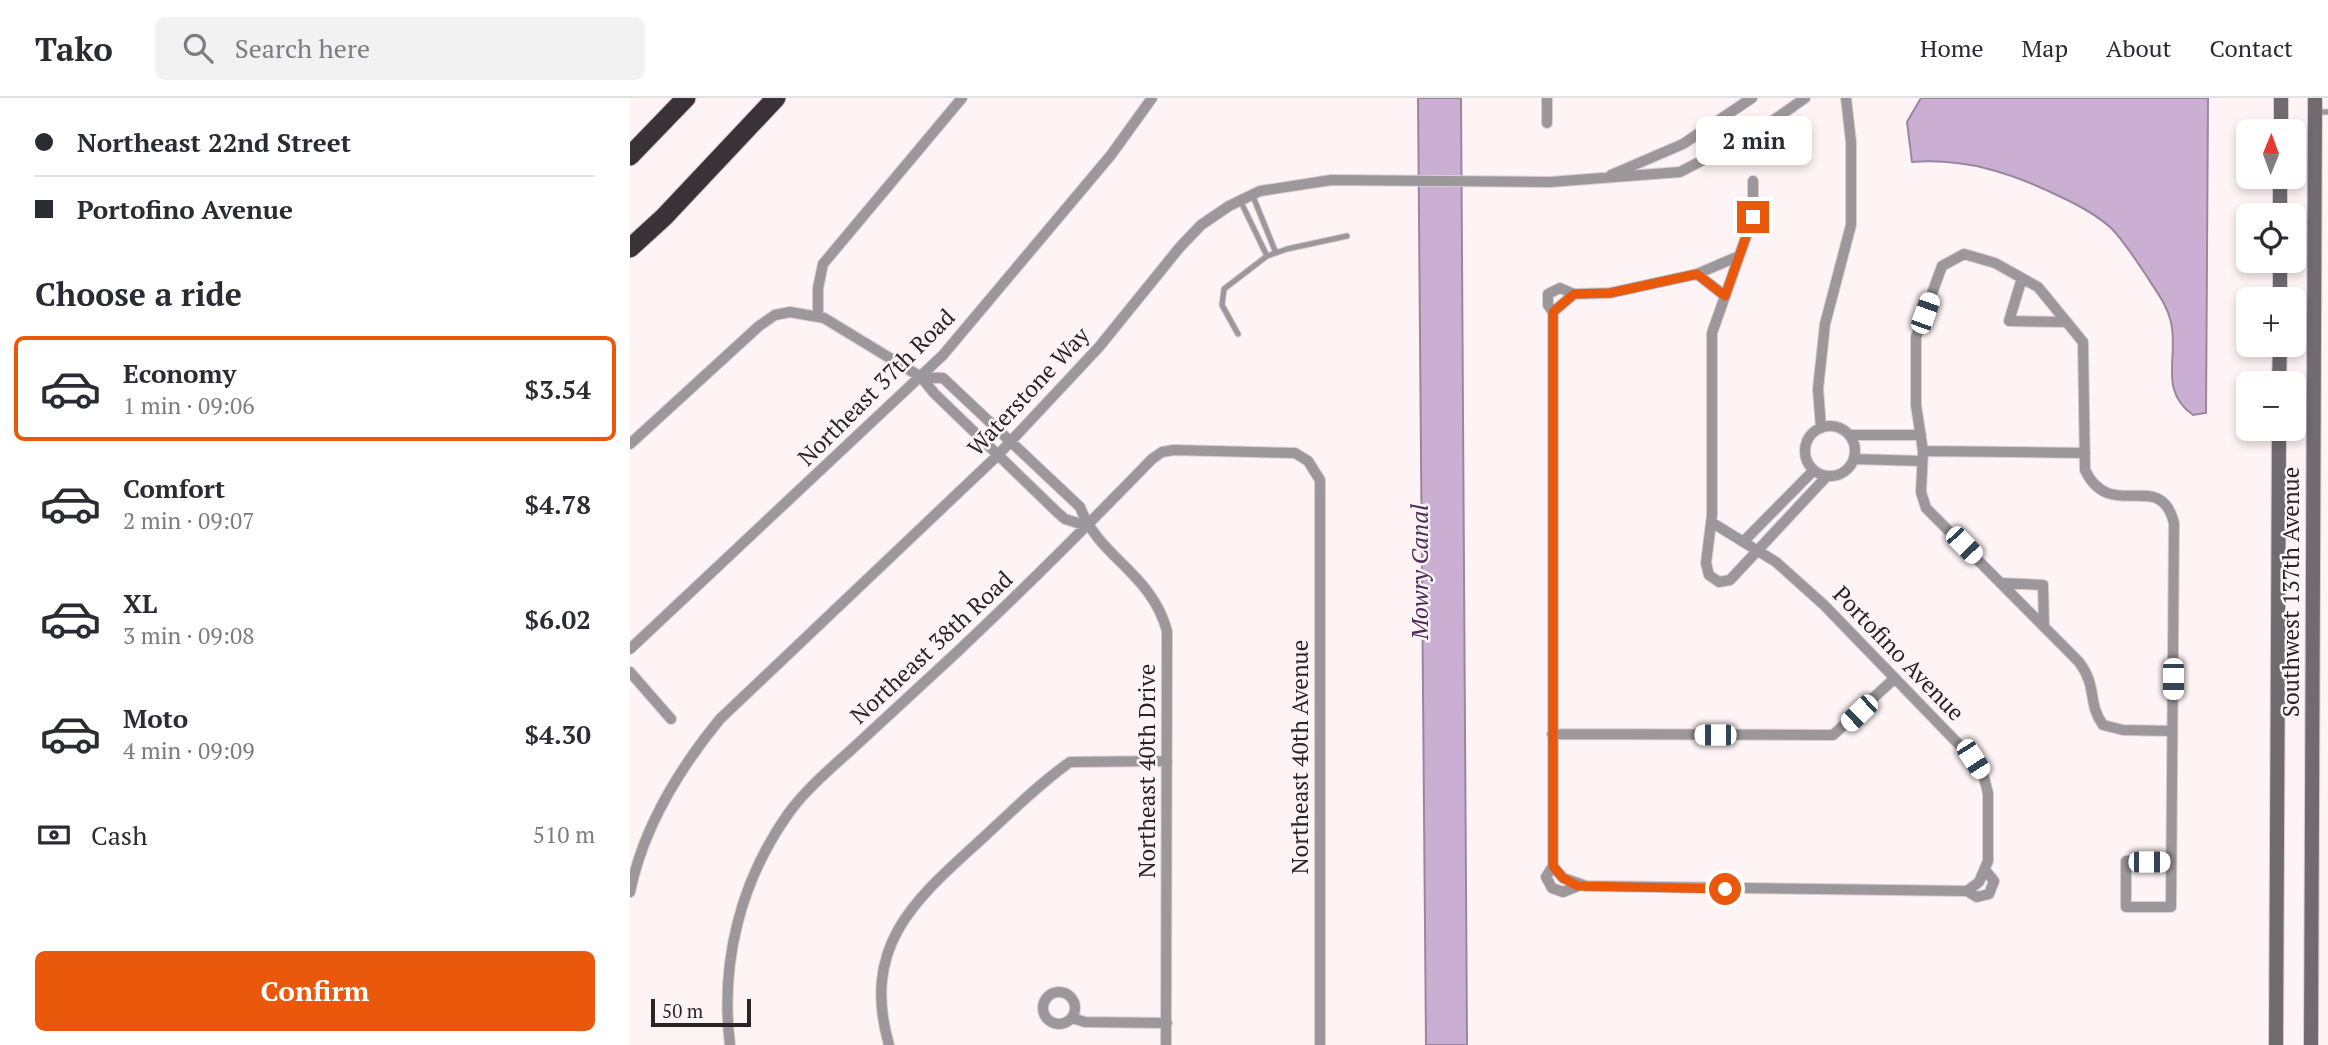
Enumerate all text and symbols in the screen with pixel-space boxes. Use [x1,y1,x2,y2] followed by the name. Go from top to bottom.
[155,17,645,80] search box
[35,27,113,70] text: Tako
[179,29,217,67] icon: search
[235,31,370,65] text: Search here
[1920,32,1984,64] text: Home
[2022,32,2068,64] text: Map
[2106,32,2172,64] text: About
[2210,32,2293,64] text: Contact
[1695,116,1811,164] callout: 2 min
[2236,119,2306,189] north arrow
[2236,119,2306,441] map controls
[77,125,351,159] text: Northeast 22nd Street
[1723,125,1785,156] text: 2 min
[77,192,293,226] text: Portofino Avenue
[1737,201,1769,233] route end
[2236,203,2306,273] button: locate
[35,273,242,315] text: Choose a ride
[2236,287,2306,357] button: +
[1908,290,1943,336] car
[791,302,961,472] street label: Northeast 37th Road
[960,320,1096,462] street label: Waterstone Way
[123,356,236,390] text: Economy
[39,357,102,420] icon: car
[2236,371,2306,441] button: −
[525,372,591,406] text: $3.54
[123,390,255,421] text: 1 min · 09:06
[2275,467,2306,717] street label: Southwest 137th Avenue
[123,471,225,505] text: Comfort
[39,472,102,535] icon: car
[525,487,591,521] text: $4.78
[1403,504,1435,641] water label: Mowry Canal
[123,505,255,536] text: 2 min · 09:07
[1942,523,1987,567] car
[843,564,1019,730] street label: Northeast 38th Road
[1827,579,1971,727] street label: Portofino Avenue
[123,586,157,620] text: XL
[39,587,102,650] icon: car
[525,602,591,636] text: $6.02
[123,620,255,651] text: 3 min · 09:08
[1284,640,1315,874] street label: Northeast 40th Avenue
[2163,658,2184,700] car
[1131,664,1162,878] street label: Northeast 40th Drive
[1837,691,1882,735] car
[123,701,188,735] text: Moto
[39,702,102,765] icon: car
[525,717,591,751] text: $4.30
[1695,725,1737,746] car
[123,735,255,766] text: 4 min · 09:09
[1953,736,1994,782] car
[35,816,73,854] icon: cash
[91,818,147,852] text: Cash
[533,819,595,850] text: 510 m
[2129,852,2171,873] car
[1709,873,1741,905] route start
[35,951,595,1031] button: Confirm
[651,996,751,1028] scale bar
[662,998,703,1023] text: 50 m

